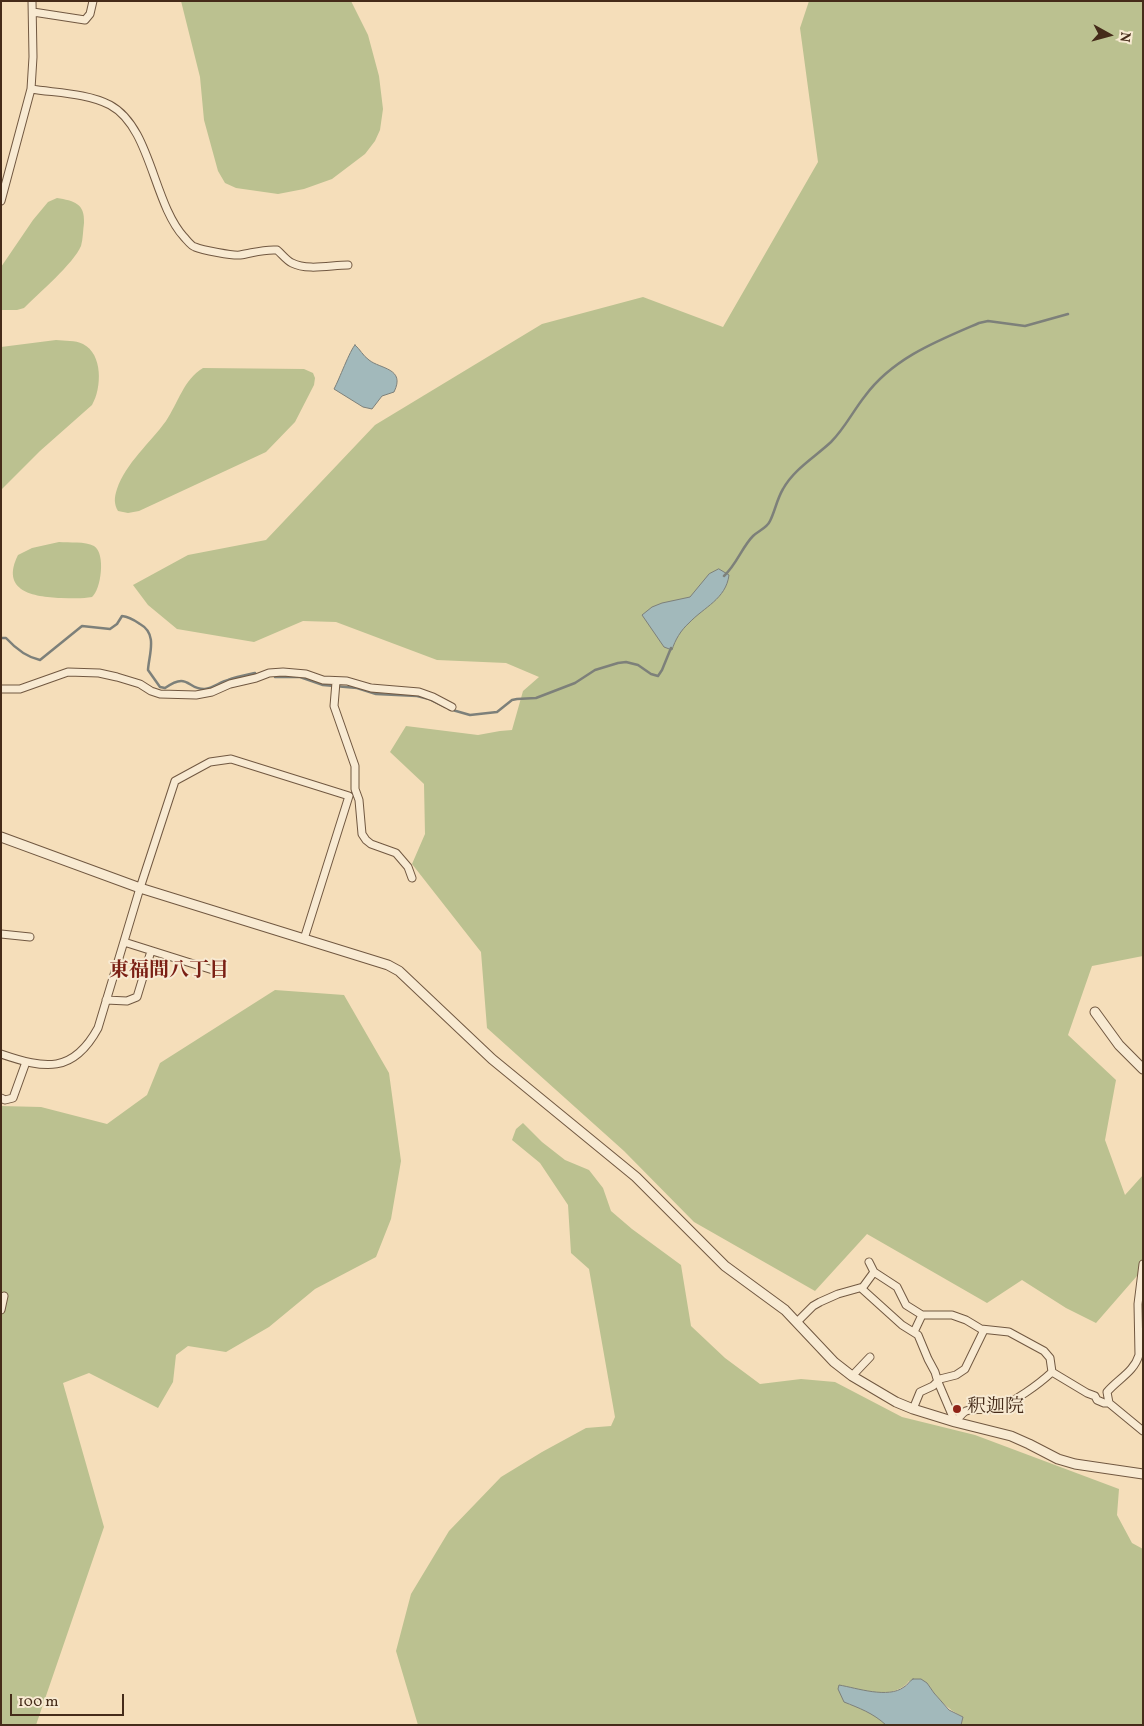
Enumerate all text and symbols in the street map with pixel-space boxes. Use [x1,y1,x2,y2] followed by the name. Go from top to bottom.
[1084,10,1134,60] north arrow
[1114,31,1134,43] text: N
[109,960,229,984] district label: 東福間八丁目
[967,1398,1024,1420] place label: 釈迦院
[951,1403,963,1415] marker: 釈迦院
[12,1684,126,1716] scale bar
[18,1692,58,1713] text: 100 m

